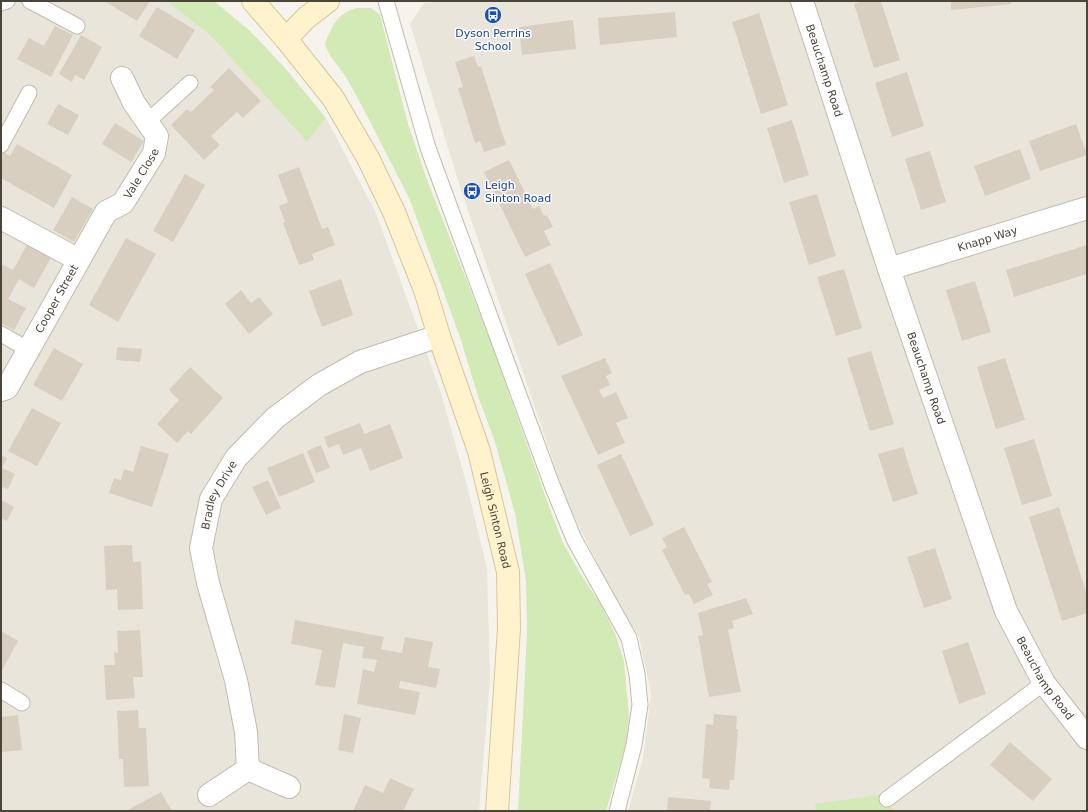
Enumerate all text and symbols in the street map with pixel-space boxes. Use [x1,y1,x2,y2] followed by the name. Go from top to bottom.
[483,5,503,25] bus stop icon: Dyson Perrins School
[803,22,846,118] street label: Beauchamp Road
[455,27,531,53] place label: Dyson Perrins School
[121,147,161,201] street label: Vale Close
[485,179,551,205] place label: Leigh Sinton Road
[462,181,482,201] bus stop icon: Leigh Sinton Road
[956,223,1019,254] street label: Knapp Way
[33,262,82,336] street label: Cooper Street
[905,330,948,426] street label: Beauchamp Road
[198,458,240,531] street label: Bradley Drive
[478,470,513,570] street label: Leigh Sinton Road
[1014,634,1077,722] street label: Beauchamp Road

